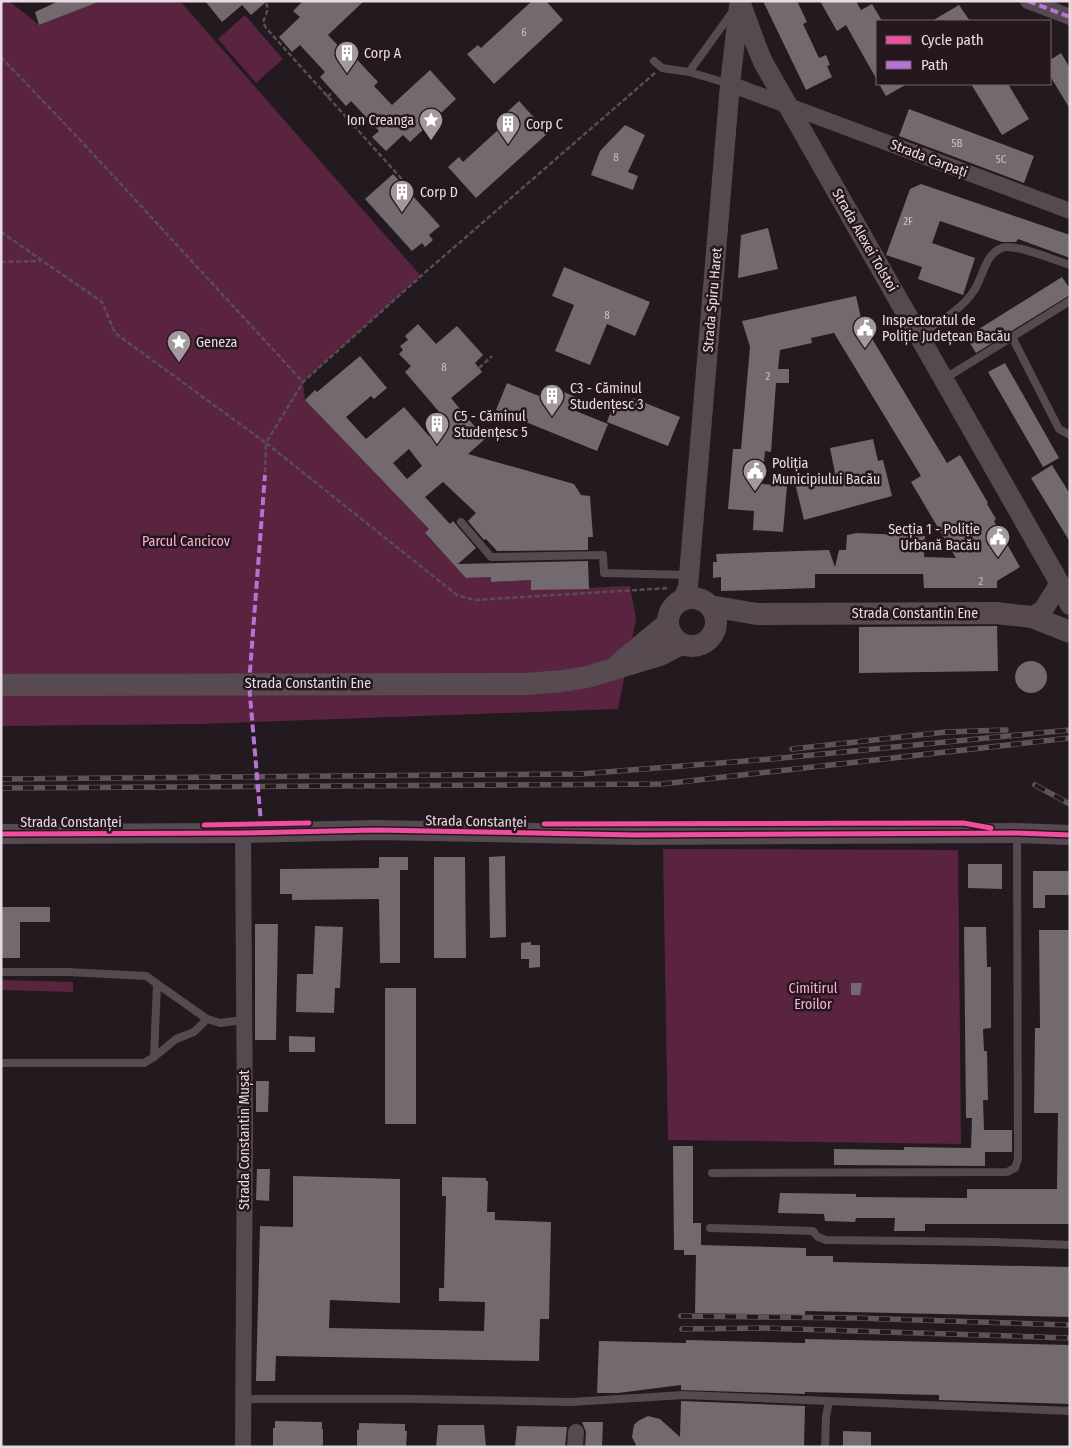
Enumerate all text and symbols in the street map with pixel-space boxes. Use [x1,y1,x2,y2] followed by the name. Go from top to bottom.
[876,20,1051,85] legend
[521,26,527,39] house number: 6
[921,31,984,49] text: Cycle path
[334,40,360,74] building icon: Corp A
[364,45,402,62] place label: Corp A
[921,56,948,74] text: Path
[418,107,444,141] place icon: Ion Creanga
[495,111,521,145] building icon: Corp C
[347,112,414,129] place label: Ion Creanga
[526,116,563,133] place label: Corp C
[887,136,970,182] street label: Strada Carpați
[951,137,963,150] house number: 5B
[613,151,619,164] house number: 8
[996,153,1007,166] house number: 5C
[389,179,415,213] building icon: Corp D
[420,184,458,201] place label: Corp D
[828,186,901,295] street label: Strada Alexei Tolstoi
[903,215,913,228] house number: 2F
[699,246,726,353] street label: Strada Spiru Haret
[604,309,610,322] house number: 8
[882,312,1011,346] place label: Inspectoratul de Poliție Județean Bacău
[852,315,878,349] public building icon: Inspectoratul de Poliție Județean Bacău
[166,329,192,363] place icon: Geneza
[196,334,237,351] place label: Geneza
[441,361,447,374] house number: 8
[766,370,771,383] house number: 2
[570,380,644,414] place label: C3 - Căminul Studențesc 3
[539,383,565,417] building icon: C3 - Căminul Studențesc 3
[454,408,528,442] place label: C5 - Căminul Studențesc 5
[424,411,450,445] building icon: C5 - Căminul Studențesc 5
[772,455,880,488] place label: Poliția Municipiului Bacău
[742,458,768,492] public building icon: Poliția Municipiului Bacău
[888,521,980,554] place label: Secția 1 - Poliție Urbană Bacău
[985,524,1011,558] public building icon: Secția 1 - Poliție Urbană Bacău
[142,533,231,550] park label: Parcul Cancicov
[979,575,984,588] house number: 2
[852,605,978,622] street label: Strada Constantin Ene
[245,675,371,692] street label: Strada Constantin Ene
[425,812,527,832] street label: Strada Constanței
[20,814,122,832] street label: Strada Constanței
[789,980,838,1013] park label: Cimitirul Eroilor
[236,1070,254,1210] street label: Strada Constantin Mușat

